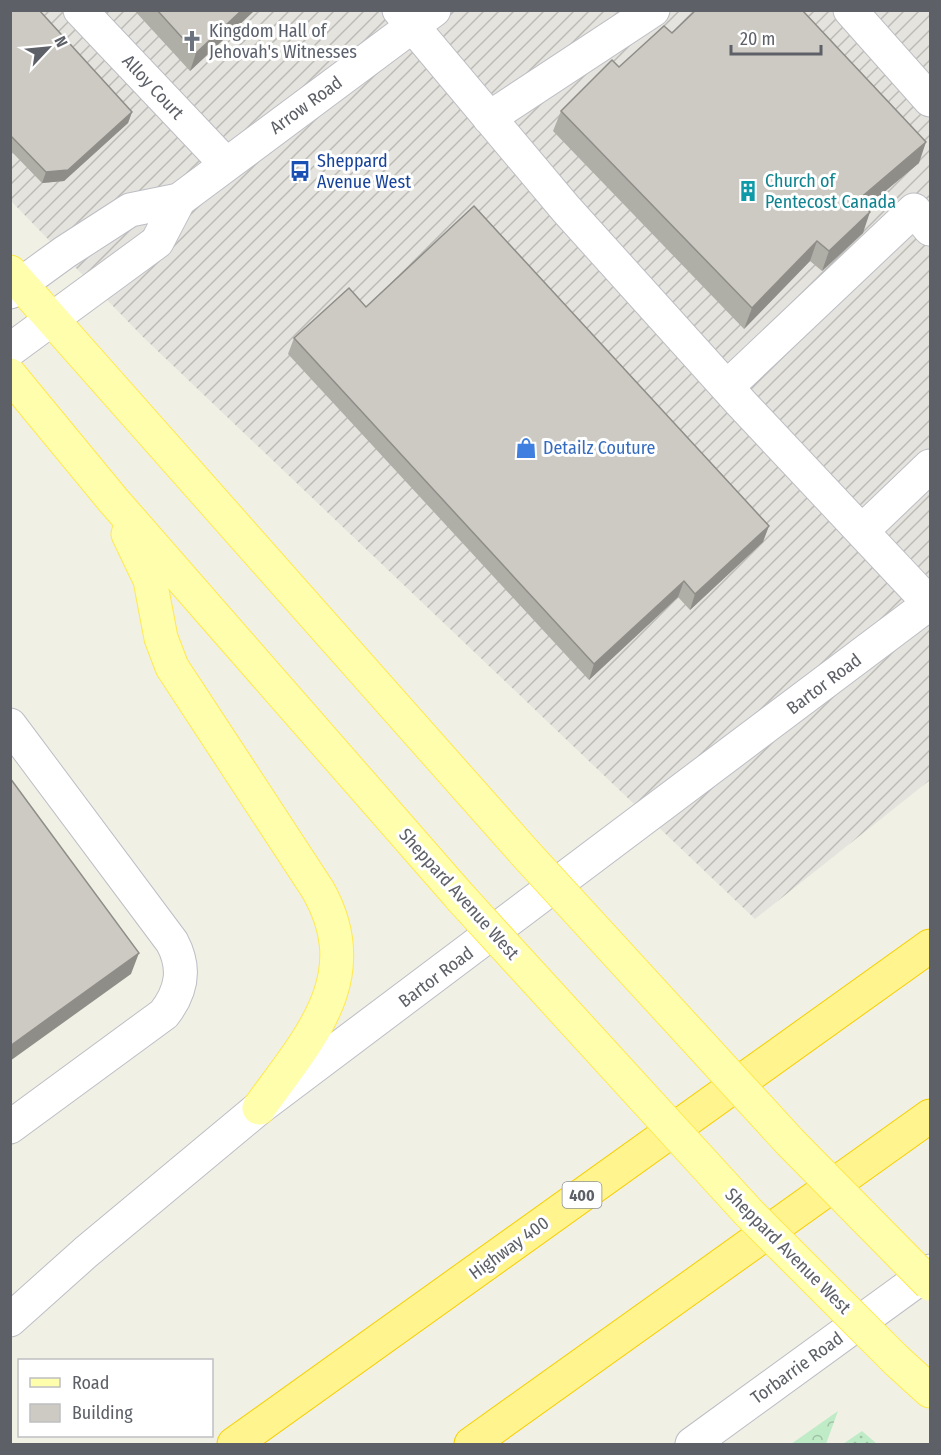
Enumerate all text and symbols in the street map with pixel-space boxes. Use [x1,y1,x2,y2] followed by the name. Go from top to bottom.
[18,18,78,78] north arrow
[731,18,821,56] scale bar
[209,20,357,63] place label: Kingdom Hall of Jehovah's Witnesses
[740,28,775,50] text: 20 m
[180,29,204,53] church icon: Kingdom Hall of Jehovah's Witnesses
[50,33,72,50] text: N
[118,50,189,124] street label: Alloy Court
[265,71,347,139] street label: Arrow Road
[317,150,411,193] place label: Sheppard Avenue West
[288,159,312,183] bus stop icon: Sheppard Avenue West
[765,170,896,213] place label: Church of Pentecost Canada
[736,179,760,203] building icon: Church of Pentecost Canada
[514,436,538,460] shop icon: Detailz Couture
[543,437,655,459] place label: Detailz Couture
[782,649,866,719] street label: Bartor Road
[394,824,524,964] street label: Sheppard Avenue West
[394,942,478,1012] street label: Bartor Road
[562,1182,602,1208] road number: 400
[721,1184,856,1319] street label: Sheppard Avenue West
[465,1212,553,1284] street label: Highway 400
[746,1327,848,1409] street label: Torbarrie Road
[18,1359,213,1437] legend
[72,1372,109,1394] text: Road
[72,1402,133,1424] text: Building

